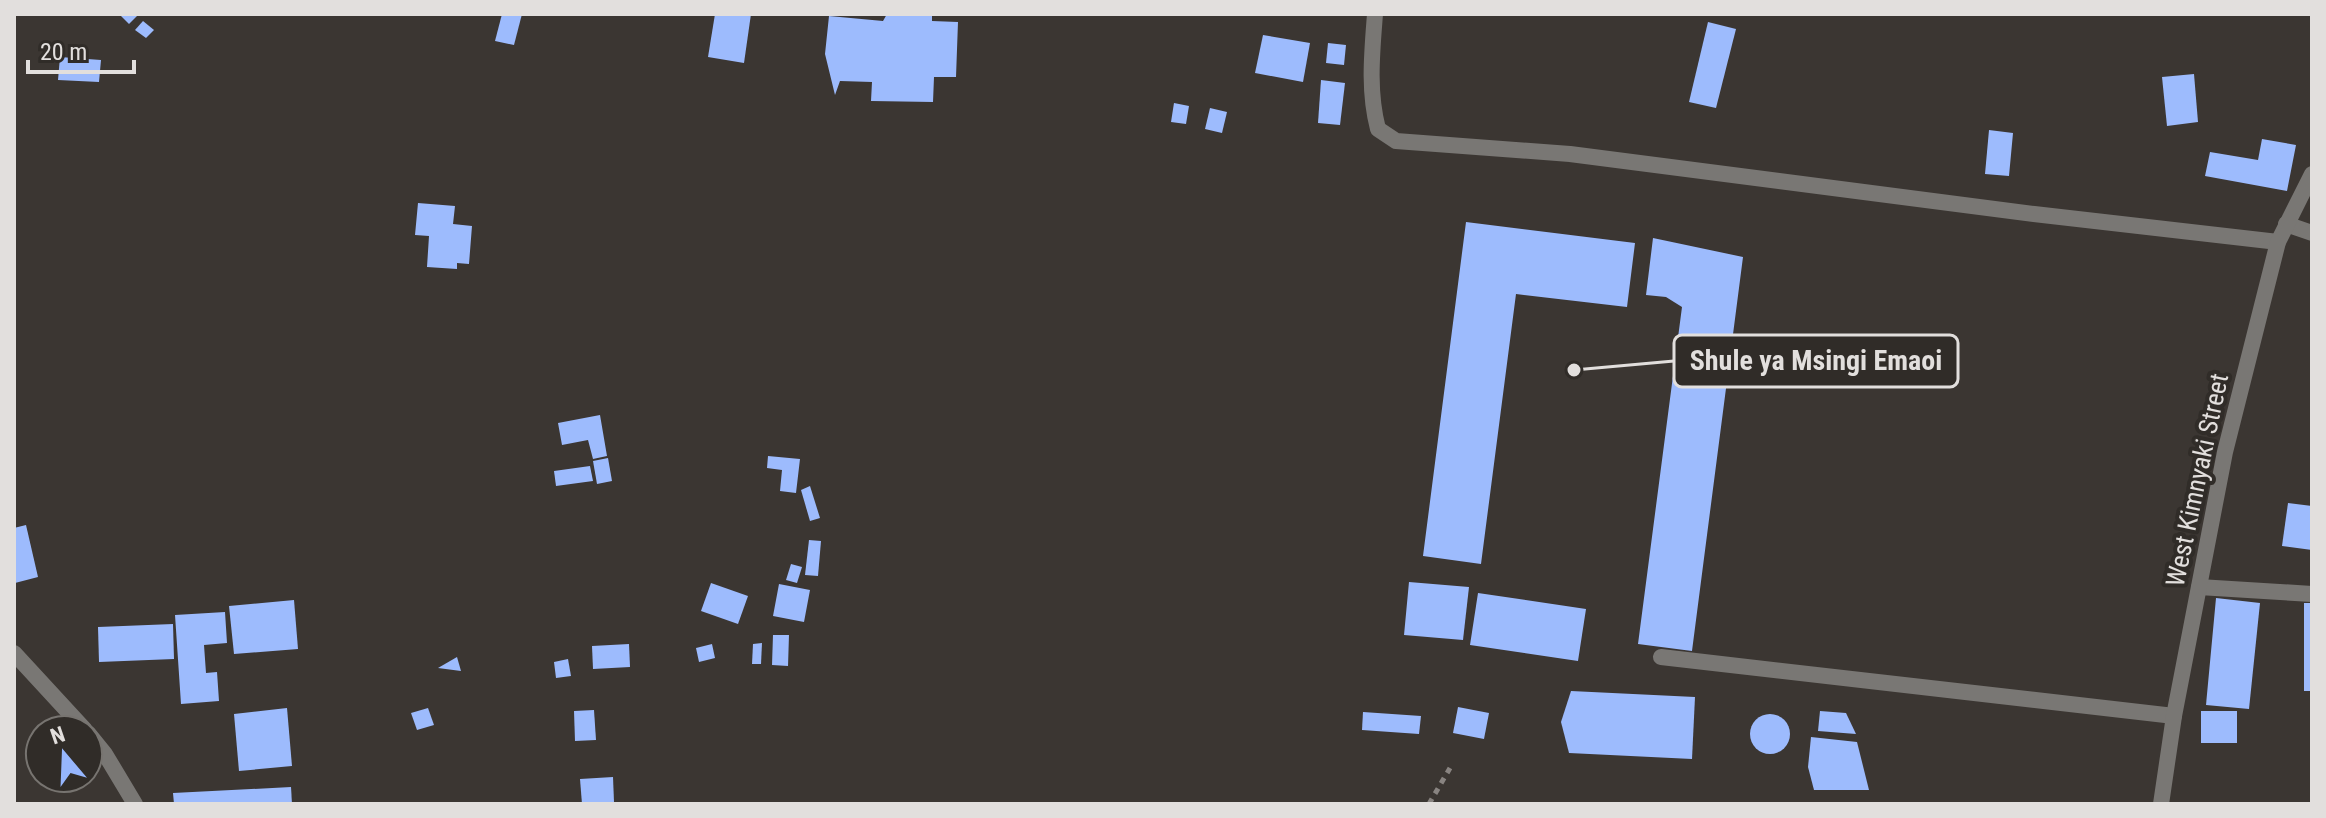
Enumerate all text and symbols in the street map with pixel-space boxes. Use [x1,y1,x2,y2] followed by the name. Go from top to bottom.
[28,24,134,74] scale bar
[40,38,87,66] text: 20 m
[1674,335,1958,387] callout: Shule ya Msingi Emaoi
[1690,344,1942,377] text: Shule ya Msingi Emaoi
[2160,371,2234,589] street label: West Kimnyaki Street
[24,714,104,794] north arrow
[47,722,68,750] text: N

